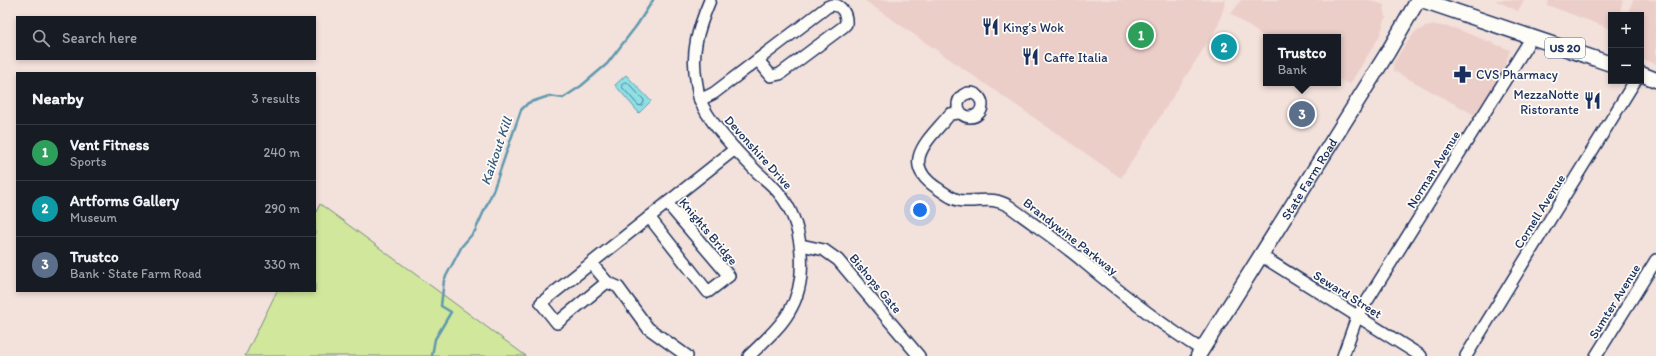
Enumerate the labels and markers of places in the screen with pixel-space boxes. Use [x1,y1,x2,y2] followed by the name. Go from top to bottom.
[980,17,1000,37] restaurant icon: King’s Wok
[1003,20,1064,35] place label: King’s Wok
[1128,20,1154,50] pin: 1
[1211,32,1237,62] pin: 2
[1021,47,1041,67] restaurant icon: Caffe Italia
[1044,50,1108,65] place label: Caffe Italia
[1453,64,1473,84] pharmacy icon: CVS Pharmacy
[1476,67,1558,82] place label: CVS Pharmacy
[1513,87,1579,117] place label: MezzaNotte Ristorante
[1582,91,1602,111] restaurant icon: MezzaNotte Ristorante
[1289,99,1315,129] pin: 3

